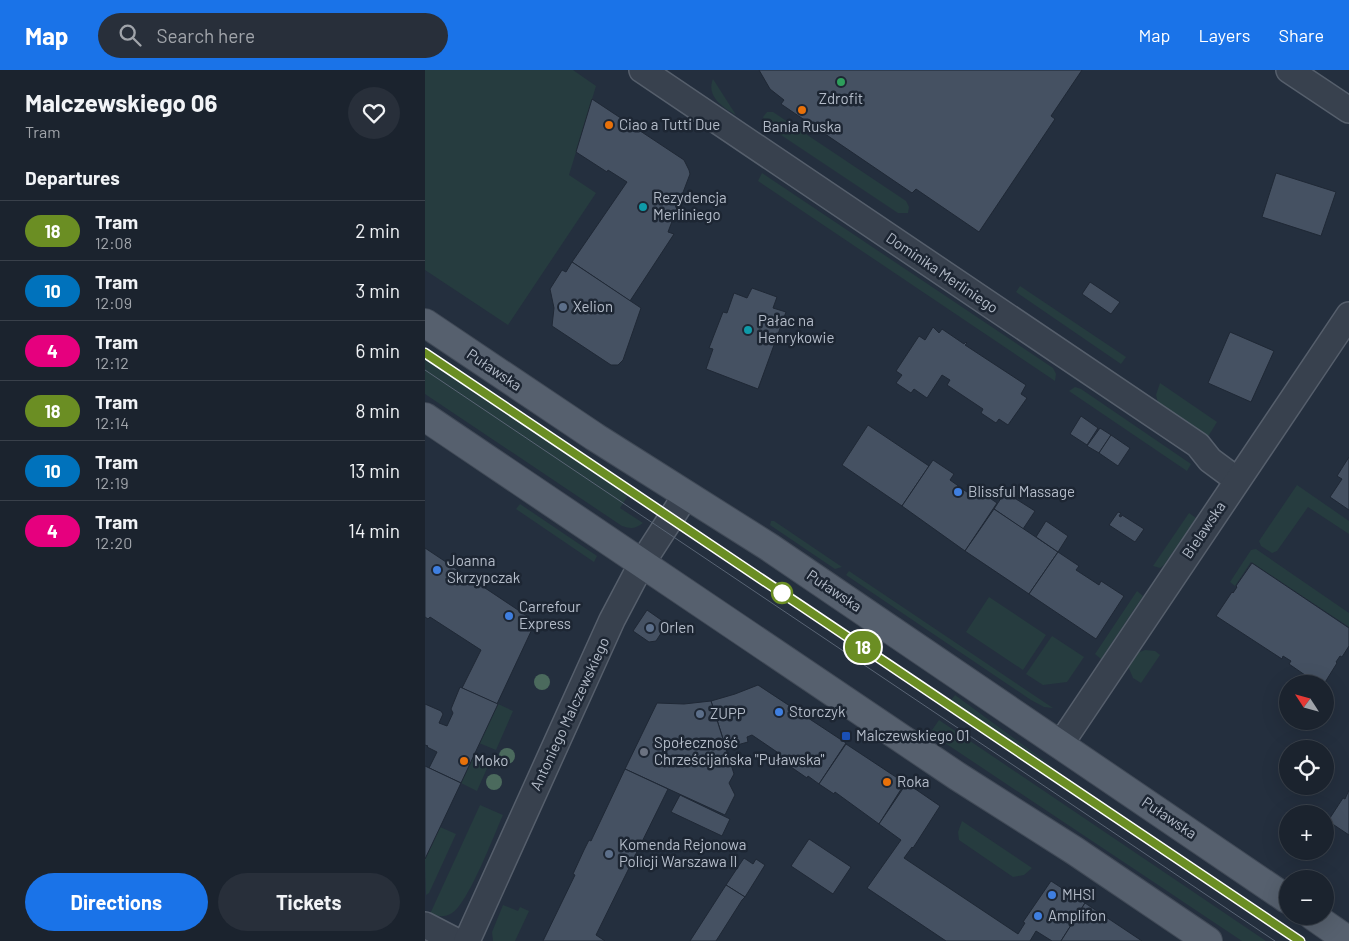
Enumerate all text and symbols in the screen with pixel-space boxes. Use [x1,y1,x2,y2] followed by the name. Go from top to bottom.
[98,13,448,58] search box
[25,21,68,50] text: Map
[116,21,144,49] icon: search
[156,24,255,47] text: Search here
[1138,24,1170,46] text: Map
[1198,24,1251,46] text: Layers
[1279,24,1324,46] text: Share
[835,76,847,88] marker: Zdrofit
[348,87,400,139] button: heart
[25,88,217,117] text: Malczewskiego 06
[819,89,863,107] place label: Zdrofit
[796,104,808,116] marker: Bania Ruska
[619,115,720,133] place label: Ciao a Tutti Due
[762,117,842,135] place label: Bania Ruska
[603,119,615,131] marker: Ciao a Tutti Due
[25,122,60,141] text: Tram
[25,166,120,189] text: Departures
[653,188,727,223] place label: Rezydencja Merliniego
[637,201,649,213] marker: Rezydencja Merliniego
[95,210,138,233] text: Tram
[355,219,400,242] text: 2 min
[44,220,61,242] text: 18
[883,228,1002,316] street label: Dominika Merliniego
[95,233,132,252] text: 12:08
[95,270,138,293] text: Tram
[356,279,400,302] text: 3 min
[44,280,61,302] text: 10
[95,293,132,312] text: 12:09
[573,297,613,315] place label: Xelion
[557,301,569,313] marker: Xelion
[758,311,834,346] place label: Pałac na Henrykowie
[742,324,754,336] marker: Pałac na Henrykowie
[95,330,138,353] text: Tram
[356,339,400,362] text: 6 min
[47,340,58,362] text: 4
[464,344,525,394] street label: Puławska
[95,353,129,372] text: 12:12
[95,390,138,413] text: Tram
[356,399,400,422] text: 8 min
[44,400,61,422] text: 18
[95,413,129,432] text: 12:14
[95,450,138,473] text: Tram
[349,459,400,482] text: 13 min
[44,460,61,482] text: 10
[95,473,129,492] text: 12:19
[968,482,1075,500] place label: Blissful Massage
[952,486,964,498] marker: Blissful Massage
[1178,498,1229,561] street label: Bielawska
[95,510,138,533] text: Tram
[348,519,400,542] text: 14 min
[47,520,58,542] text: 4
[95,533,132,552] text: 12:20
[447,551,521,586] place label: Joanna Skrzypczak
[431,564,443,576] marker: Joanna Skrzypczak
[804,565,865,615] street label: Puławska
[771,582,793,604] unlabelled marker
[519,597,581,632] place label: Carrefour Express
[503,610,515,622] marker: Carrefour Express
[660,618,694,636] place label: Orlen
[644,622,656,634] marker: Orlen
[841,631,885,663] line badge: 18
[526,634,613,793] street label: Antoniego Malczewskiego
[855,636,871,658] text: 18
[1279,675,1334,730] north arrow
[1279,675,1334,925] map controls
[789,702,846,720] place label: Storczyk
[710,704,746,722] place label: ZUPP
[773,706,785,718] marker: Storczyk
[694,708,706,720] marker: ZUPP
[856,726,970,744] place label: Malczewskiego 01
[840,730,852,742] marker: Malczewskiego 01
[654,733,825,768] place label: Społeczność Chrześcijańska "Puławska"
[1279,740,1334,795] button: locate
[638,746,650,758] marker: Społeczność Chrześcijańska "Puławska"
[474,751,508,769] place label: Moko
[458,755,470,767] marker: Moko
[897,772,929,790] place label: Roka
[881,776,893,788] marker: Roka
[1139,792,1200,842] street label: Puławska
[1279,805,1334,860] button: +
[619,835,746,870] place label: Komenda Rejonowa Policji Warszawa II
[603,848,615,860] marker: Komenda Rejonowa Policji Warszawa II
[1279,870,1334,925] button: −
[25,873,208,931] button: Directions
[218,873,400,931] button: Tickets
[1062,885,1095,903] place label: MHSI
[1046,889,1058,901] marker: MHSI
[1048,906,1106,924] place label: Amplifon
[1032,910,1044,922] marker: Amplifon

